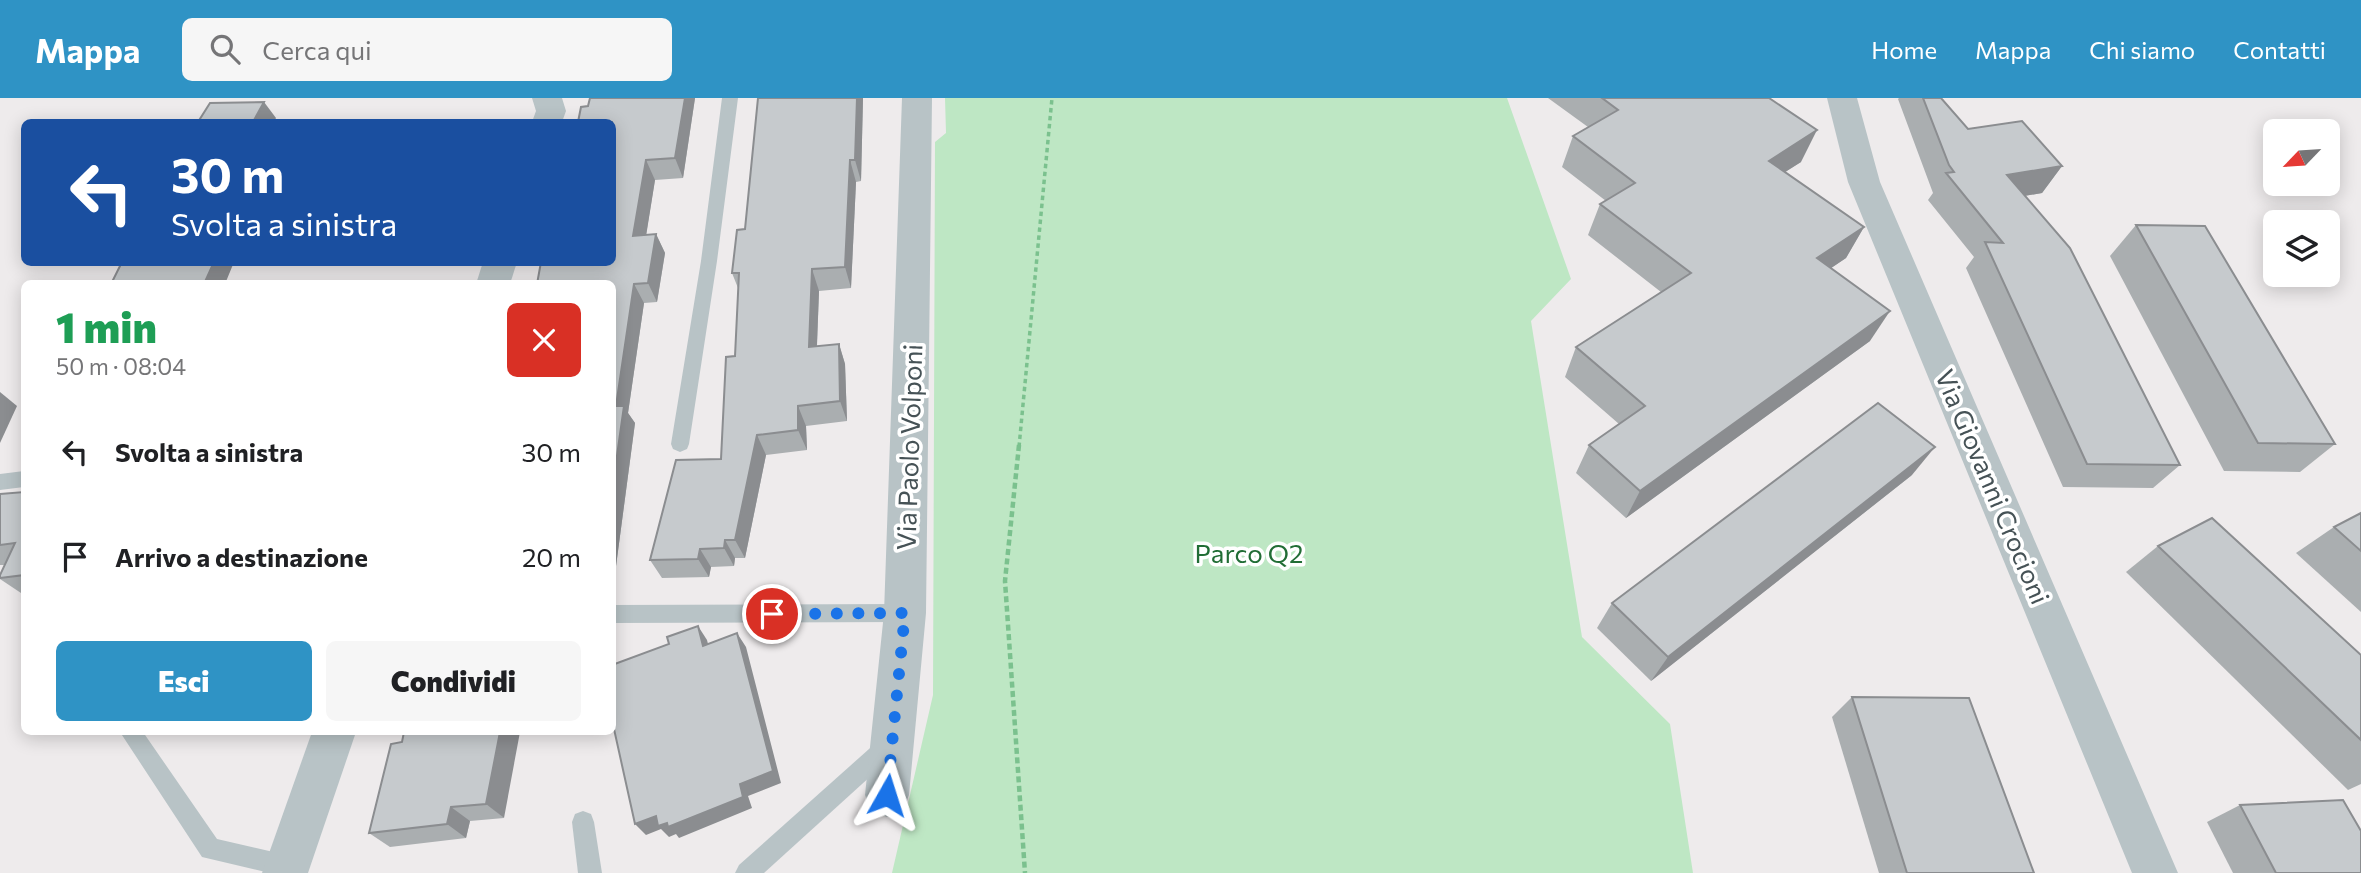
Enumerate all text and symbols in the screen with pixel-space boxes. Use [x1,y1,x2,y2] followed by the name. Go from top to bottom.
[182,18,672,81] search box
[35,29,140,70] text: Mappa
[206,30,244,68] icon: search
[262,34,372,65] text: Cerca qui
[1871,35,1937,64] text: Home
[1975,35,2051,64] text: Mappa
[2089,35,2195,64] text: Chi siamo
[2233,35,2326,64] text: Contatti
[2263,119,2340,196] north arrow
[2263,119,2340,287] map controls
[171,143,284,203] text: 30 m
[56,147,147,238] icon: left
[171,203,397,243] text: Svolta a sinistra
[2263,210,2340,287] button: layers
[56,300,157,352] text: 1 min
[507,303,581,377] button: close
[889,343,928,551] street label: Via Paolo Volponi
[56,352,186,380] text: 50 m · 08:04
[1930,364,2057,608] street label: Via Giovanni Crocioni
[56,433,94,471] icon: left
[115,436,303,467] text: Svolta a sinistra
[522,436,581,467] text: 30 m
[1195,537,1303,568] park label: Parco Q2
[56,538,94,576] icon: arrive
[115,541,368,572] text: Arrivo a destinazione
[522,541,581,572] text: 20 m
[742,584,802,644] pin
[753,595,791,633] icon: arrive
[56,641,312,721] button: Esci
[326,641,581,721] button: Condividi
[850,758,924,832] position arrow

